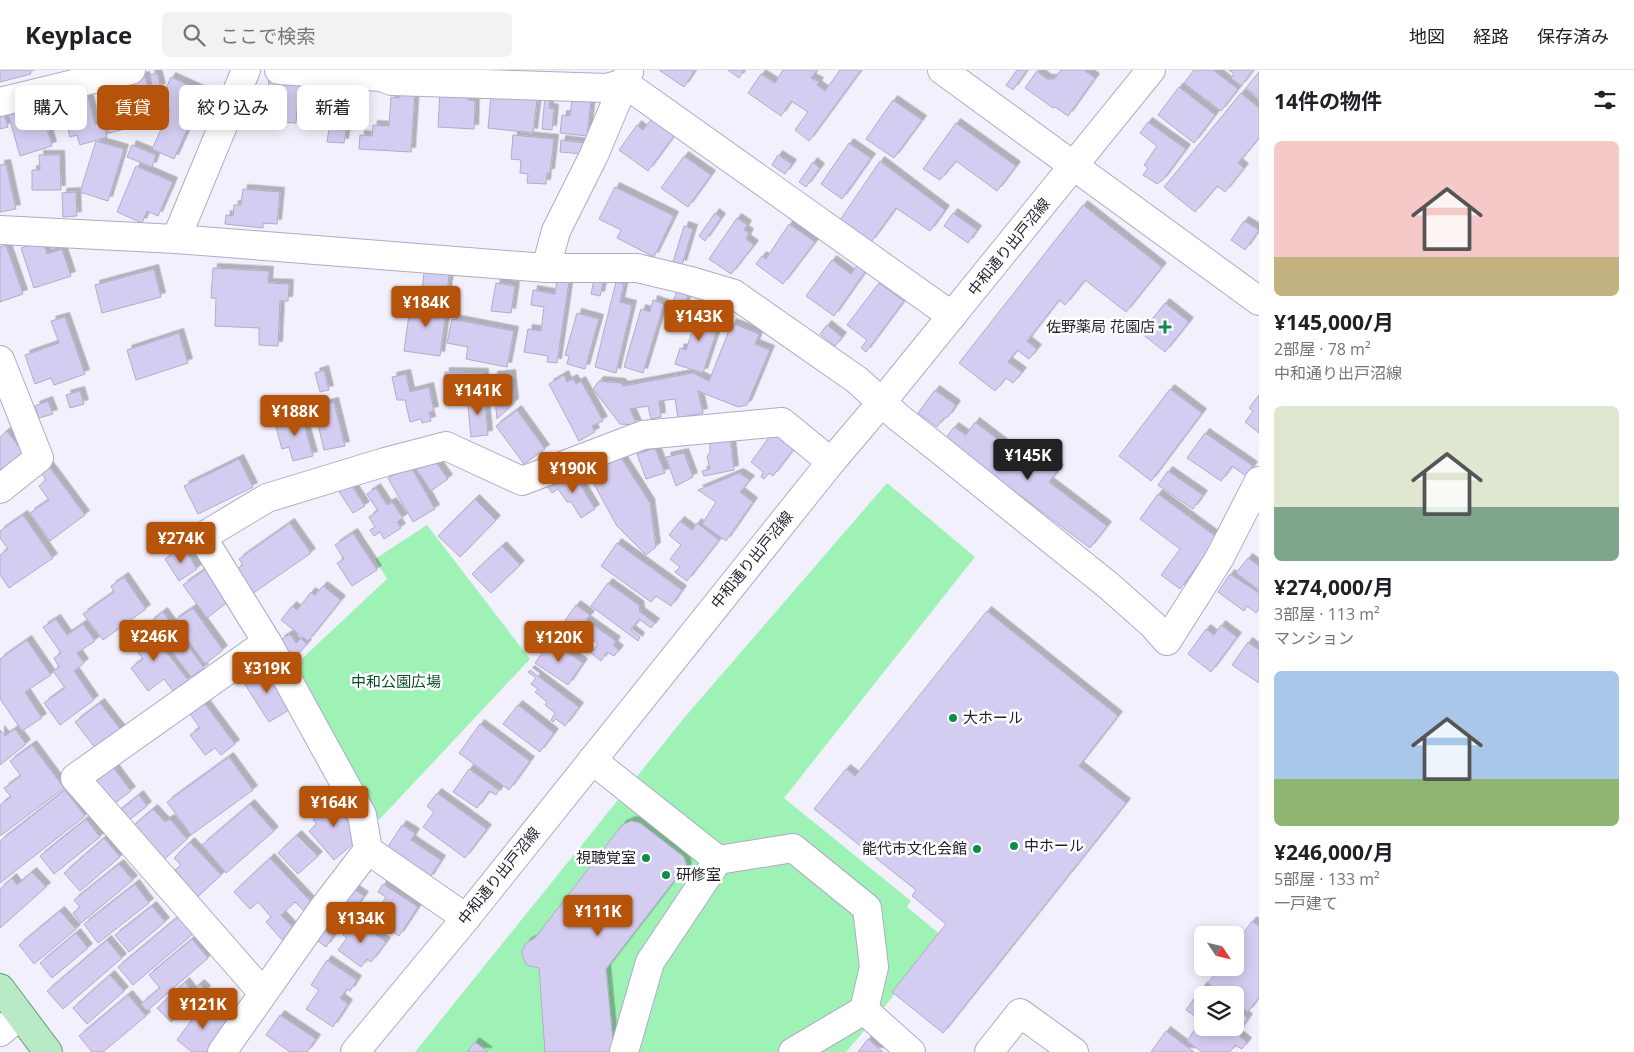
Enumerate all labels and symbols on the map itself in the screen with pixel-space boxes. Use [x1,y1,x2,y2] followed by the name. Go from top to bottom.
[963,193,1054,299] street label: 中和通り出戸沼線
[391,286,461,328] pin: ¥184K
[664,300,734,342] pin: ¥143K
[1046,316,1155,336] place label: 佐野薬局 花園店
[1159,321,1171,333] marker: 佐野薬局 花園店
[443,374,513,416] pin: ¥141K
[260,394,330,437] pin: ¥188K
[993,438,1063,481] pin: ¥145K
[538,452,608,494] pin: ¥190K
[706,506,797,612] street label: 中和通り出戸沼線
[146,522,216,564] pin: ¥274K
[119,620,189,662] pin: ¥246K
[524,620,594,663] pin: ¥120K
[232,652,302,694] pin: ¥319K
[351,671,441,691] park label: 中和公園広場
[963,707,1023,727] place label: 大ホール
[947,712,959,724] marker: 大ホール
[299,786,369,828] pin: ¥164K
[453,822,544,928] street label: 中和通り出戸沼線
[1024,835,1084,855] place label: 中ホール
[862,838,967,858] place label: 能代市文化会館
[1008,840,1020,852] marker: 中ホール
[971,843,983,855] marker: 能代市文化会館
[576,847,636,867] place label: 視聴覚室
[640,852,652,864] marker: 視聴覚室
[676,864,721,884] place label: 研修室
[660,869,672,881] marker: 研修室
[563,894,633,937] pin: ¥111K
[326,902,396,944] pin: ¥134K
[1194,926,1244,976] north arrow
[168,988,238,1030] pin: ¥121K

